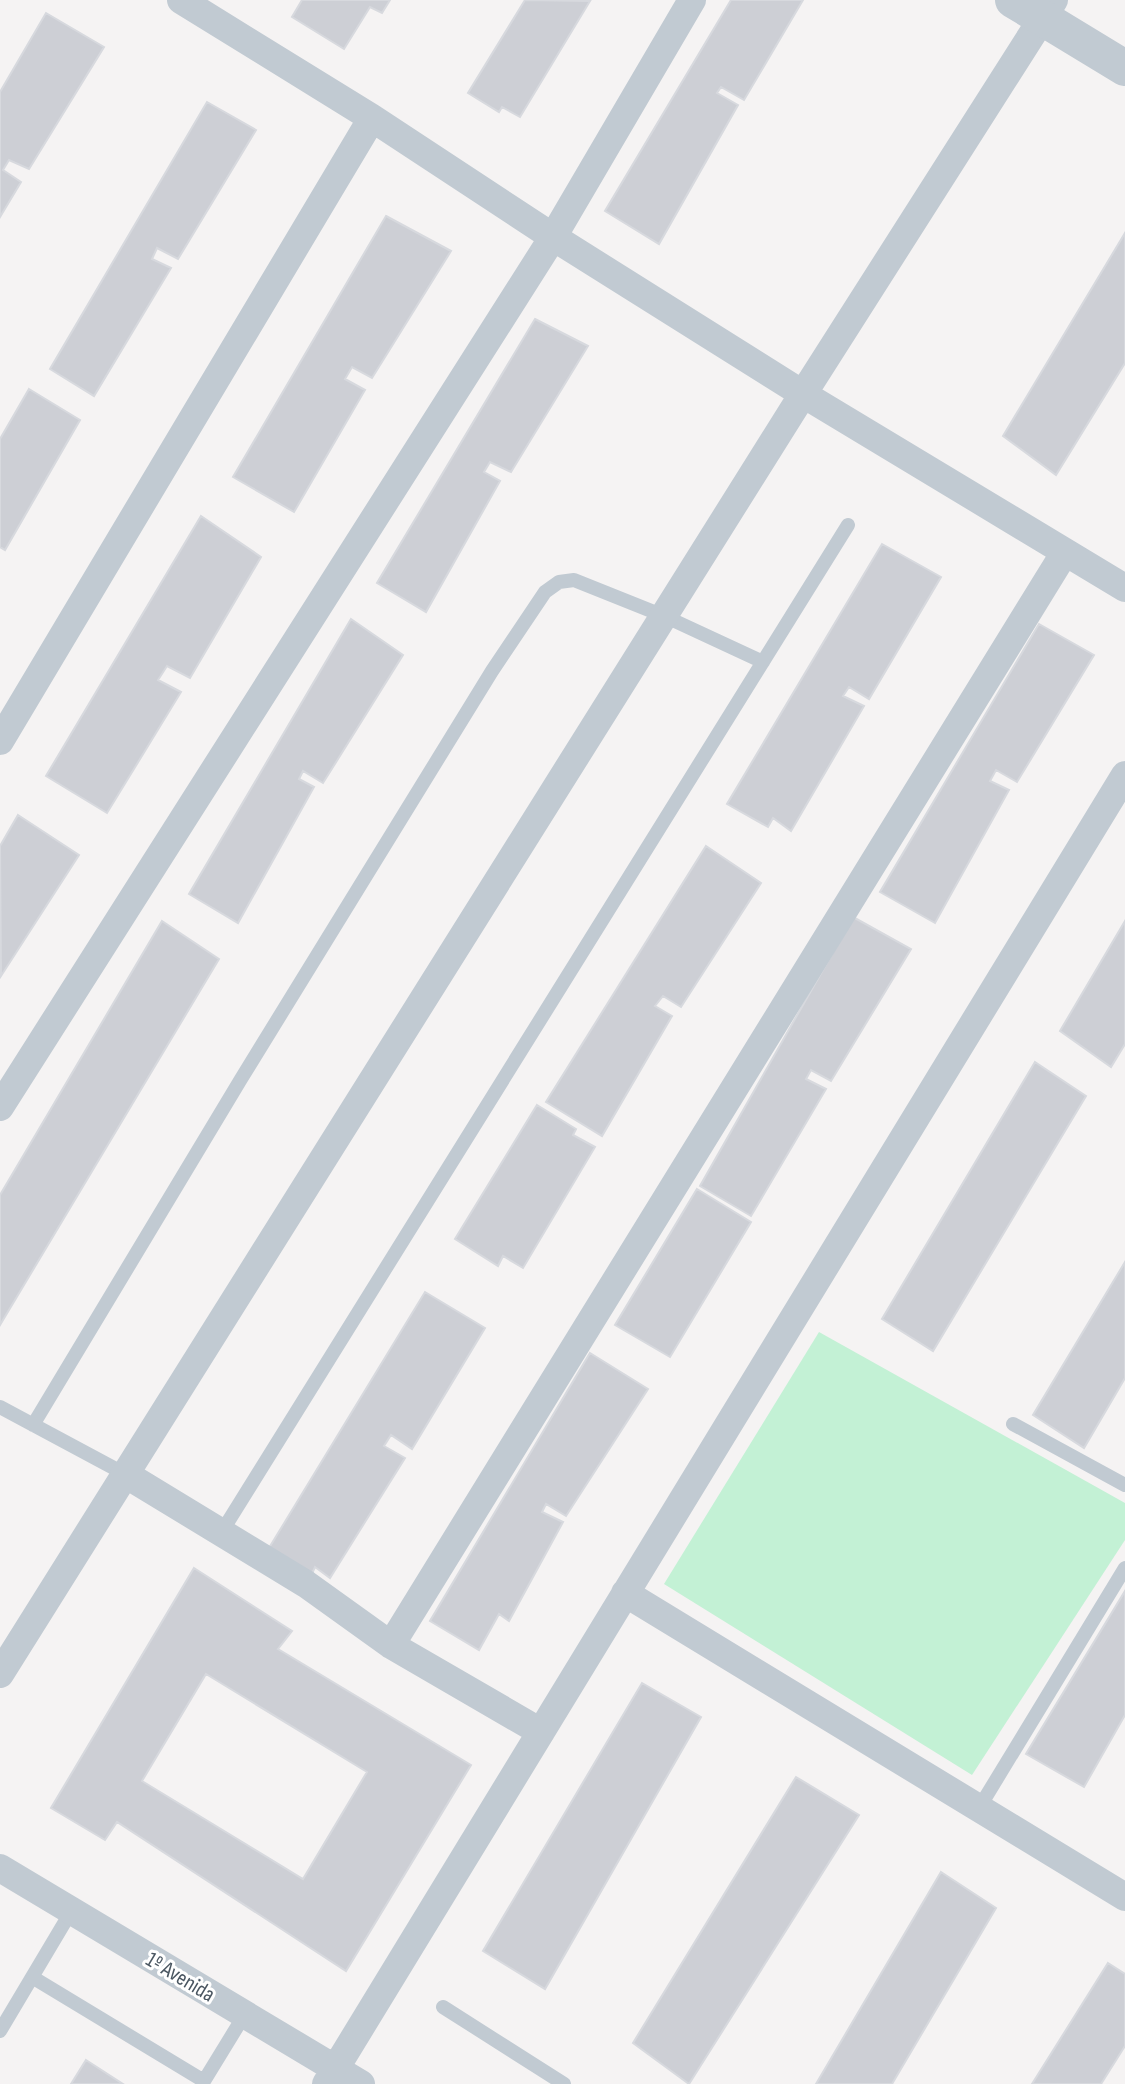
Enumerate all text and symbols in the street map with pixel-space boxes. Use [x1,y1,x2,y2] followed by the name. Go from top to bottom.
[141,1946,219,2008] street label: 1º Avenida

